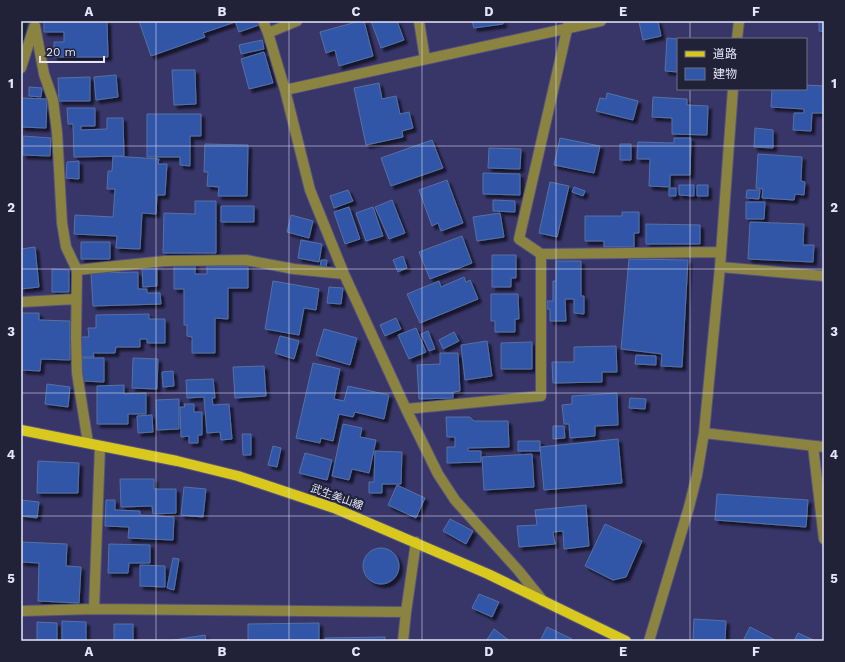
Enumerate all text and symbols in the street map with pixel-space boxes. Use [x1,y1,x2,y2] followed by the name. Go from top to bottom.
[85,4,94,19] text: A
[218,4,227,19] text: B
[352,4,361,19] text: C
[484,4,494,19] text: D
[619,4,627,19] text: E
[752,4,760,19] text: F
[40,38,104,64] scale bar
[677,38,807,90] legend
[46,45,76,59] text: 20 m
[713,47,737,61] text: 道路
[713,67,737,81] text: 建物
[8,76,14,91] text: 1
[831,76,837,91] text: 1
[7,200,15,215] text: 2
[830,200,838,215] text: 2
[7,324,15,339] text: 3
[830,324,838,339] text: 3
[7,447,16,462] text: 4
[830,447,839,462] text: 4
[309,481,365,513] street label: 武生美山線
[7,571,15,586] text: 5
[830,571,838,586] text: 5
[85,644,94,659] text: A
[218,644,227,659] text: B
[352,644,361,659] text: C
[484,644,494,659] text: D
[619,644,627,659] text: E
[752,644,760,659] text: F

